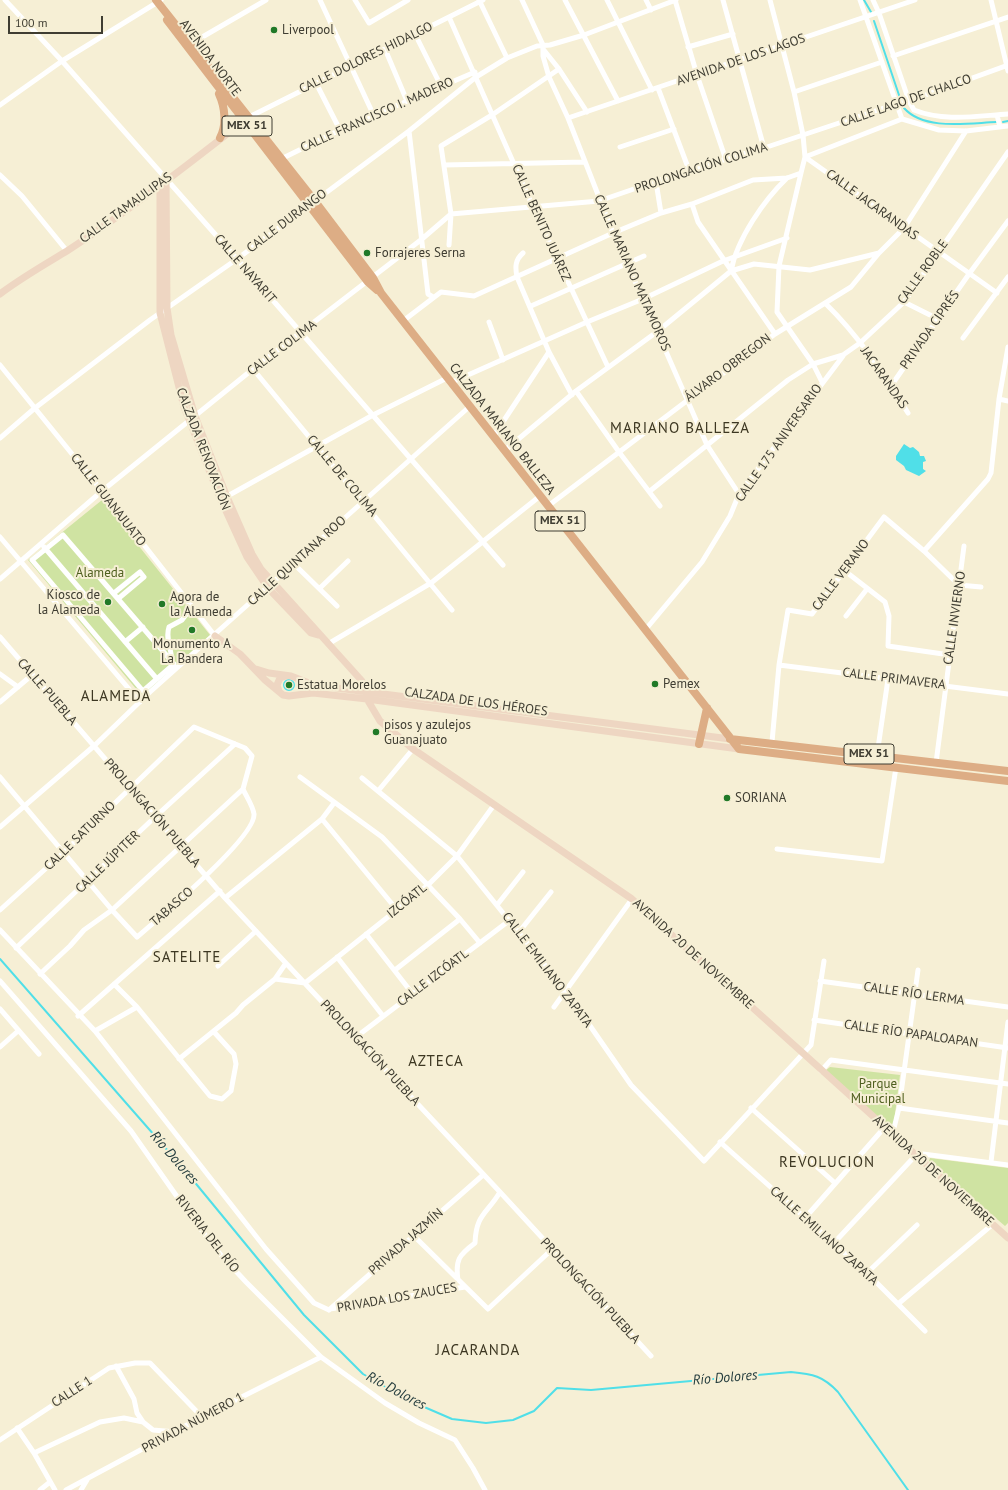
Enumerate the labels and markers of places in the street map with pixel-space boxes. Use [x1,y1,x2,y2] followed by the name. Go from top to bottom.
[282,22,334,38] place label: Liverpool
[269,25,279,35] marker: Liverpool
[375,245,466,261] place label: Forrajeres Serna
[362,248,372,258] marker: Forrajeres Serna
[38,587,100,618] place label: Kiosco de la Alameda
[170,589,232,620] place label: Agora de la Alameda
[103,597,113,607] marker: Kiosco de la Alameda
[157,599,167,609] marker: Agora de la Alameda
[187,625,197,635] marker: Monumento A La Bandera
[153,636,231,667] place label: Monumento A La Bandera
[663,676,700,692] place label: Pemex
[297,677,386,693] place label: Estatua Morelos
[650,679,660,689] marker: Pemex
[284,680,294,690] marker: Estatua Morelos
[384,717,471,748] place label: pisos y azulejos Guanajuato
[371,727,381,737] marker: pisos y azulejos Guanajuato
[735,790,786,806] place label: SORIANA
[722,793,732,803] marker: SORIANA

